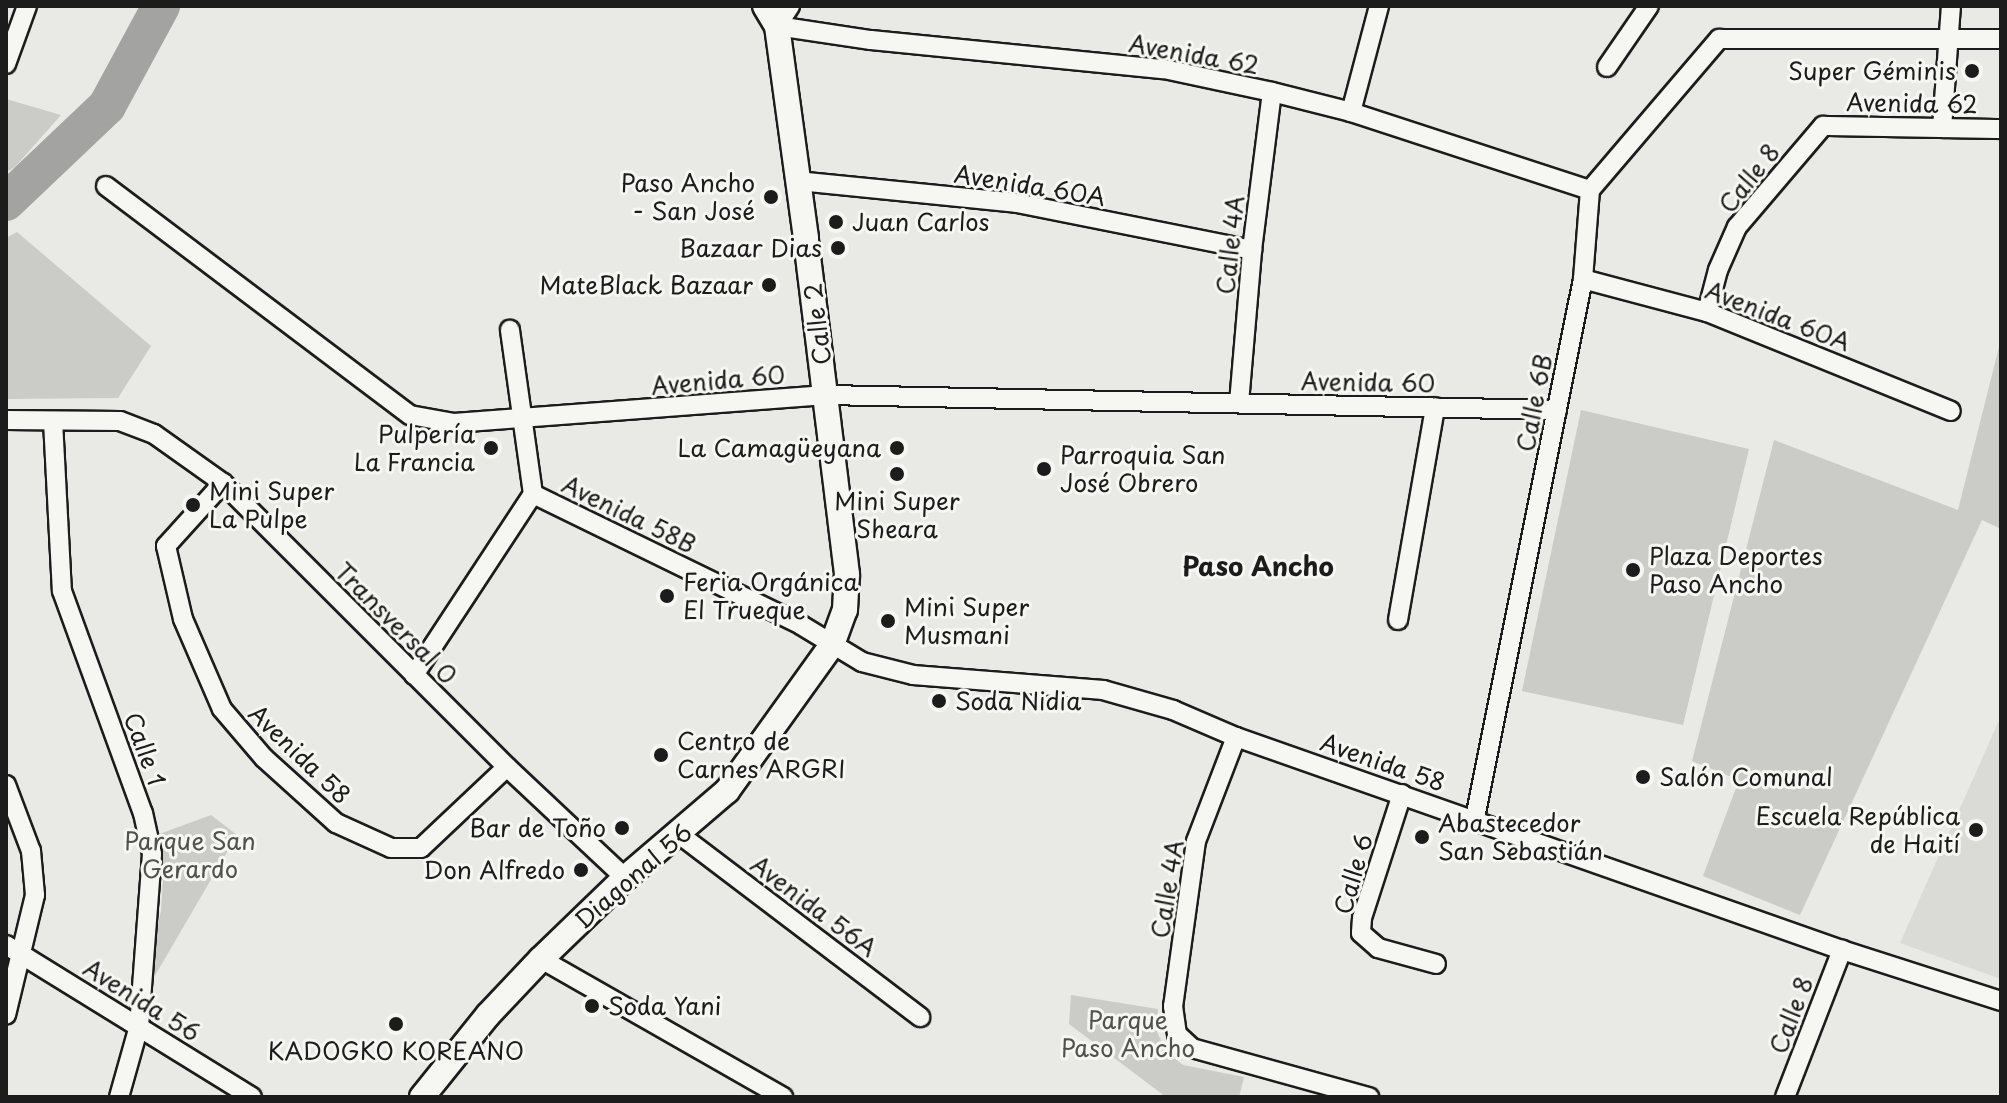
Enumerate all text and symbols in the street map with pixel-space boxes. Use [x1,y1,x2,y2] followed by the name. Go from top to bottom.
[1127,28,1261,80] street label: Avenida 62
[1789,57,1956,85] place label: Super Géminis
[1963,62,1981,80] marker: Super Géminis
[1846,87,1978,119] street label: Avenida 62
[1712,137,1786,219] street label: Calle 8
[953,159,1107,211] street label: Avenida 60A
[621,169,755,225] place label: Paso Ancho - San José
[762,188,780,206] marker: Paso Ancho - San José
[1210,194,1250,296] street label: Calle 4A
[852,208,990,236] place label: Juan Carlos
[827,213,845,231] marker: Juan Carlos
[680,234,822,262] place label: Bazaar Dias
[829,239,847,257] marker: Bazaar Dias
[539,271,753,299] place label: MateBlack Bazaar
[1702,275,1854,357] street label: Avenida 60A
[760,276,778,294] marker: MateBlack Bazaar
[798,281,836,367] street label: Calle 2
[1510,352,1558,454] street label: Calle 6B
[650,360,786,400] street label: Avenida 60
[1301,366,1435,398] street label: Avenida 60
[351,420,475,476] place label: Pulpería La Francia
[679,434,881,462] place label: La Camagüeyana
[482,439,500,457] marker: Pulpería La Francia
[888,439,906,457] marker: La Camagüeyana
[1060,441,1224,497] place label: Parroquia San José Obrero
[1035,460,1053,478] marker: Parroquia San José Obrero
[888,465,906,483] marker: Mini Super Sheara
[557,469,701,559] street label: Avenida 58B
[209,477,334,533] place label: Mini Super La Pulpe
[834,487,960,543] place label: Mini Super Sheara
[184,496,202,514] marker: Mini Super La Pulpe
[1649,542,1825,598] place label: Plaza Deportes Paso Ancho
[1182,550,1334,582] district label: Paso Ancho
[329,556,463,690] street label: Transversal 0
[1624,561,1642,579] marker: Plaza Deportes Paso Ancho
[683,568,857,624] place label: Feria Orgánica El Trueque
[658,587,676,605] marker: Feria Orgánica El Trueque
[904,593,1029,649] place label: Mini Super Musmani
[879,612,897,630] marker: Mini Super Musmani
[955,687,1081,715] place label: Soda Nidia
[930,692,948,710] marker: Soda Nidia
[243,698,357,810] street label: Avenida 58
[118,708,172,790] street label: Calle 1
[677,727,847,783] place label: Centro de Carnes ARGRI
[1317,727,1449,797] street label: Avenida 58
[652,746,670,764] marker: Centro de Carnes ARGRI
[1659,763,1835,791] place label: Salón Comunal
[1634,768,1652,786] marker: Salón Comunal
[1754,802,1960,858] place label: Escuela República de Haití
[1438,809,1601,865] place label: Abastecedor San Sebastián
[468,814,606,842] place label: Bar de Toño
[569,818,697,934] street label: Diagonal 56
[613,819,631,837] marker: Bar de Toño
[1967,821,1985,839] marker: Escuela República de Haití
[124,827,256,883] park label: Parque San Gerardo
[1413,828,1431,846] marker: Abastecedor San Sebastián
[1328,830,1378,918] street label: Calle 6
[1145,838,1189,940] street label: Calle 4A
[745,849,883,963] street label: Avenida 56A
[425,856,565,884] place label: Don Alfredo
[572,861,590,879] marker: Don Alfredo
[79,953,205,1047] street label: Avenida 56
[1763,972,1819,1058] street label: Calle 8
[608,992,721,1020] place label: Soda Yani
[583,997,601,1015] marker: Soda Yani
[1061,1006,1195,1062] park label: Parque Paso Ancho
[387,1015,405,1033] marker: KADOGKO KOREANO
[267,1037,525,1065] place label: KADOGKO KOREANO

